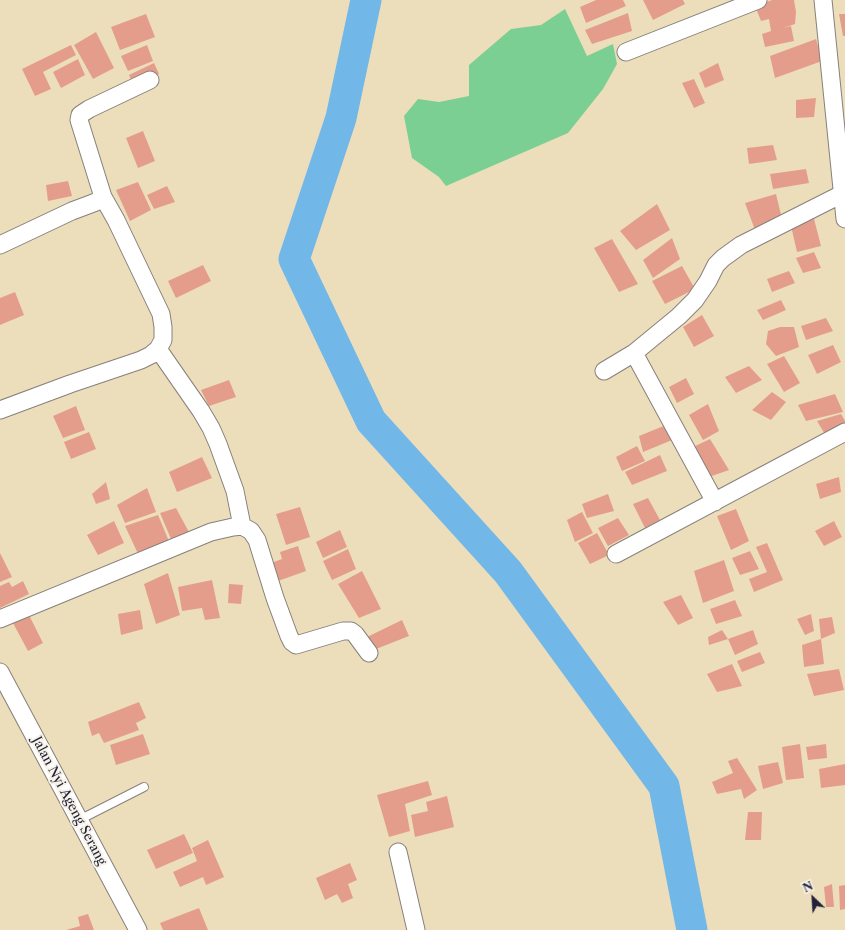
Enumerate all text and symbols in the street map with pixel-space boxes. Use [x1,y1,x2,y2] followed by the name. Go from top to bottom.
[29,734,109,868] street label: Jalan Nyi Ageng Serang
[793,878,833,918] north arrow
[801,879,815,895] text: N

